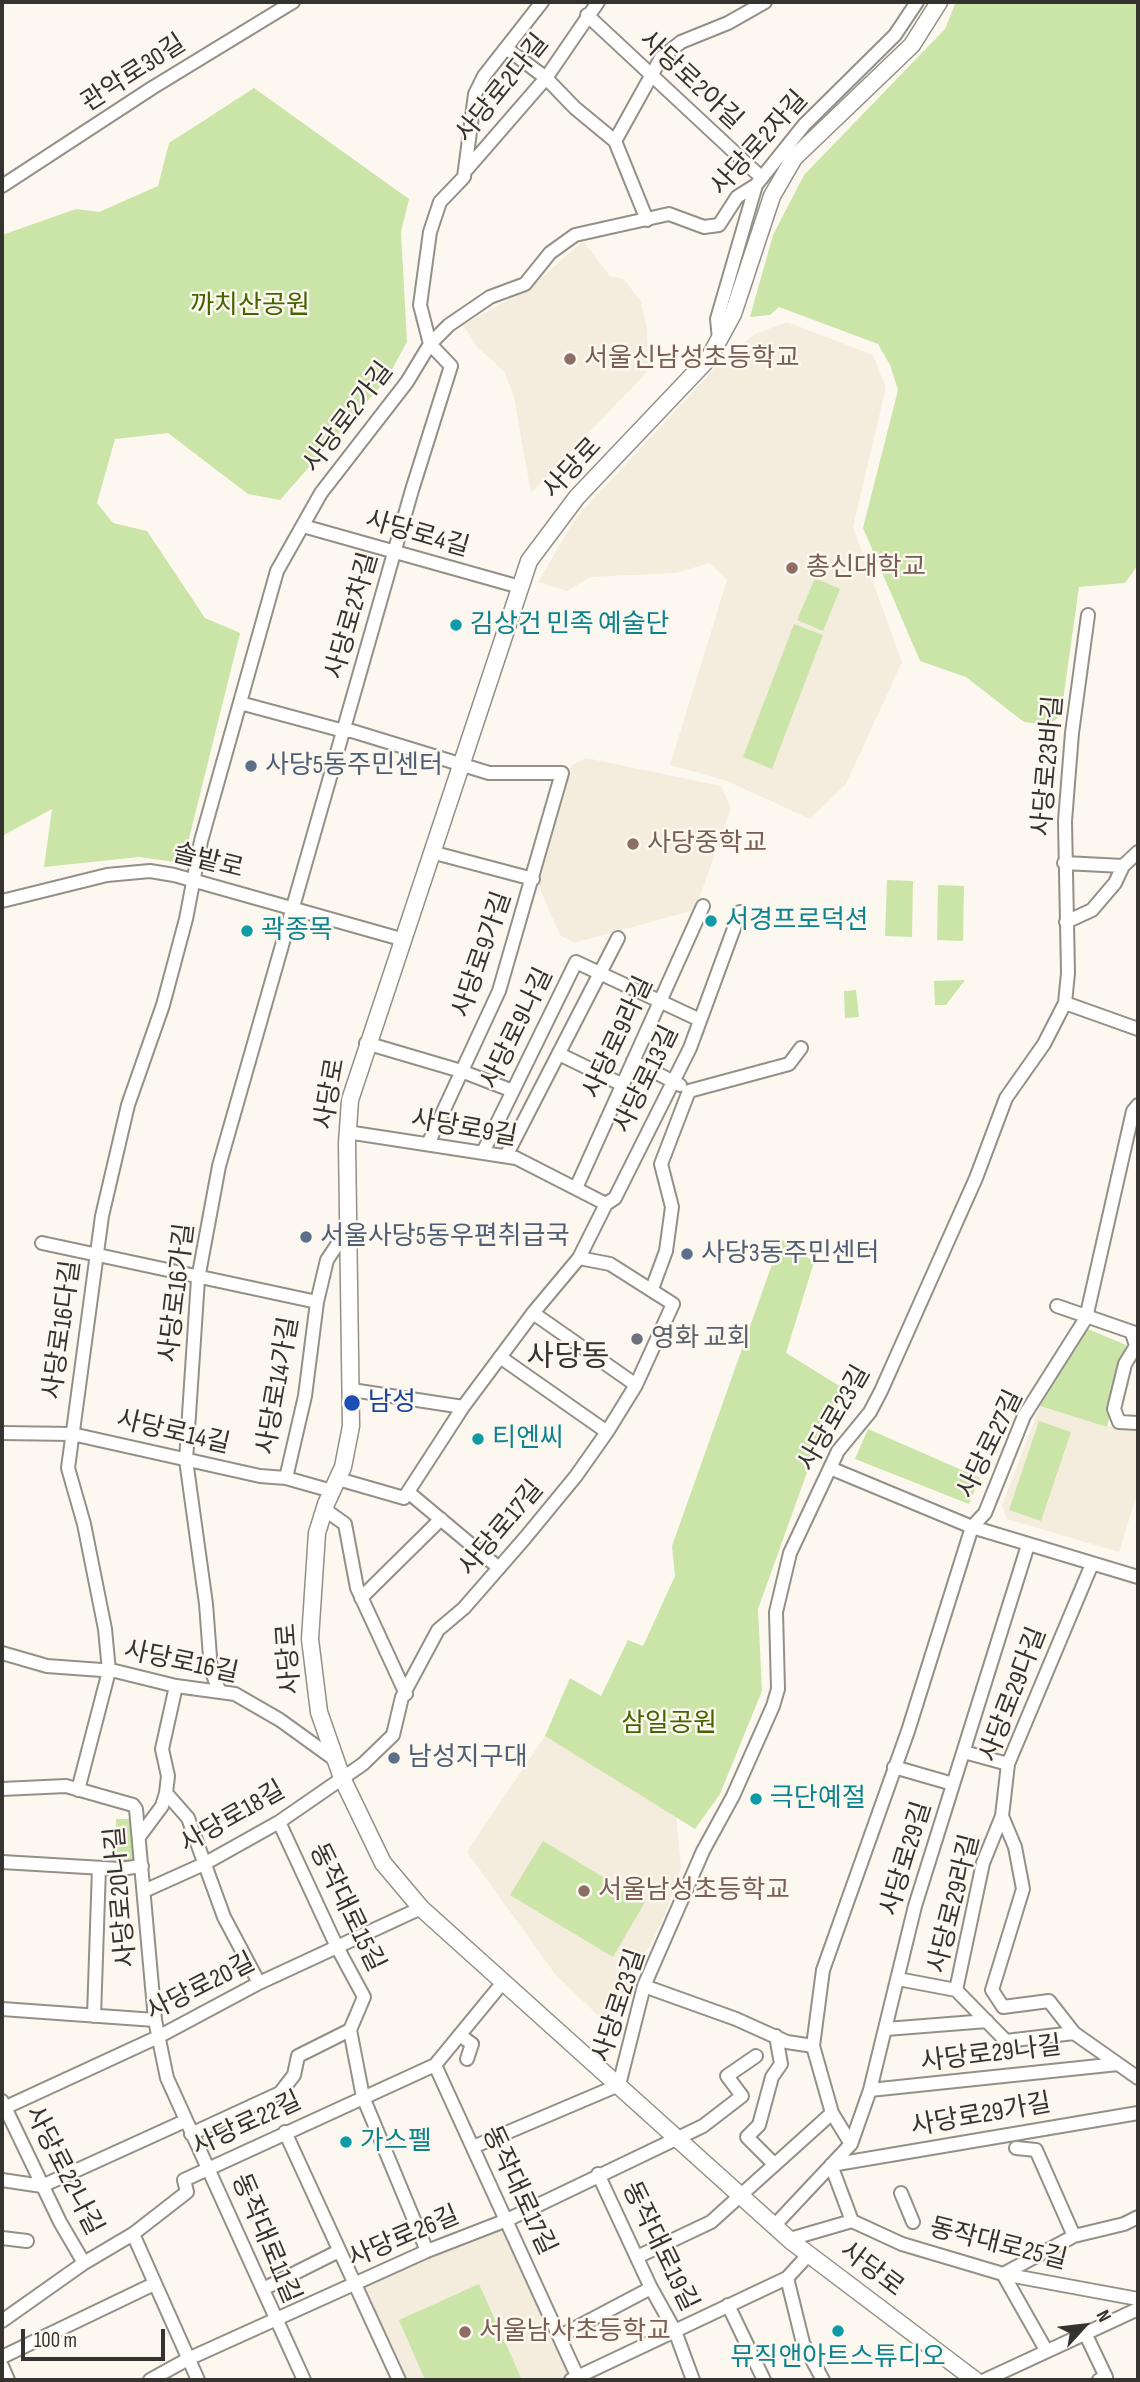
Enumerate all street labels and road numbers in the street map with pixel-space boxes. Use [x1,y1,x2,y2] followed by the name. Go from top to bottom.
[632,25,748,137] street label: 사당로2아길
[76,29,192,119] street label: 관악로30길
[450,29,556,149] street label: 사당로2다길
[705,85,815,203] street label: 사당로2자길
[297,357,401,479] street label: 사당로2가길
[537,432,609,506] street label: 사당로
[361,505,473,565] street label: 사당로4길
[320,549,386,683] street label: 사당로2차길
[1027,694,1071,838] street label: 사당로23바길
[169,838,247,886] street label: 솔밭로
[447,888,519,1022] street label: 사당로9가길
[475,963,561,1095] street label: 사당로9나길
[577,972,661,1104] street label: 사당로9라길
[608,1021,686,1139] street label: 사당로13길
[309,1056,353,1132] street label: 사당로
[409,1104,519,1154] street label: 사당로9길
[154,1222,202,1364] street label: 사당로16가길
[38,1258,88,1402] street label: 사당로16다길
[252,1315,306,1457] street label: 사당로14가길
[792,1360,878,1478] street label: 사당로23길
[951,1386,1031,1504] street label: 사당로27길
[113,1405,233,1461] street label: 사당로14길
[453,1475,551,1583] street label: 사당로17길
[272,1622,308,1696] street label: 사당로
[974,1623,1054,1767] street label: 사당로29다길
[121,1636,241,1690] street label: 사당로16길
[175,1775,291,1861] street label: 사당로18길
[875,1798,939,1920] street label: 사당로29길
[100,1825,144,1969] street label: 사당로20나길
[923,1831,987,1977] street label: 사당로29라길
[301,1839,391,1977] street label: 동작대로15길
[587,1945,653,2067] street label: 사당로23길
[141,1947,261,2029] street label: 사당로20길
[919,2031,1063,2079] street label: 사당로29나길
[187,2086,307,2164] street label: 사당로22길
[908,2088,1054,2144] street label: 사당로29가길
[17,2101,109,2241] street label: 사당로22나길
[474,2121,562,2261] street label: 동작대로17길
[224,2169,306,2309] street label: 동작대로11길
[614,2177,704,2317] street label: 동작대로19길
[344,2201,464,2275] street label: 사당로26길
[926,2213,1070,2277] street label: 동작대로25길
[833,2236,909,2304] street label: 사당로

